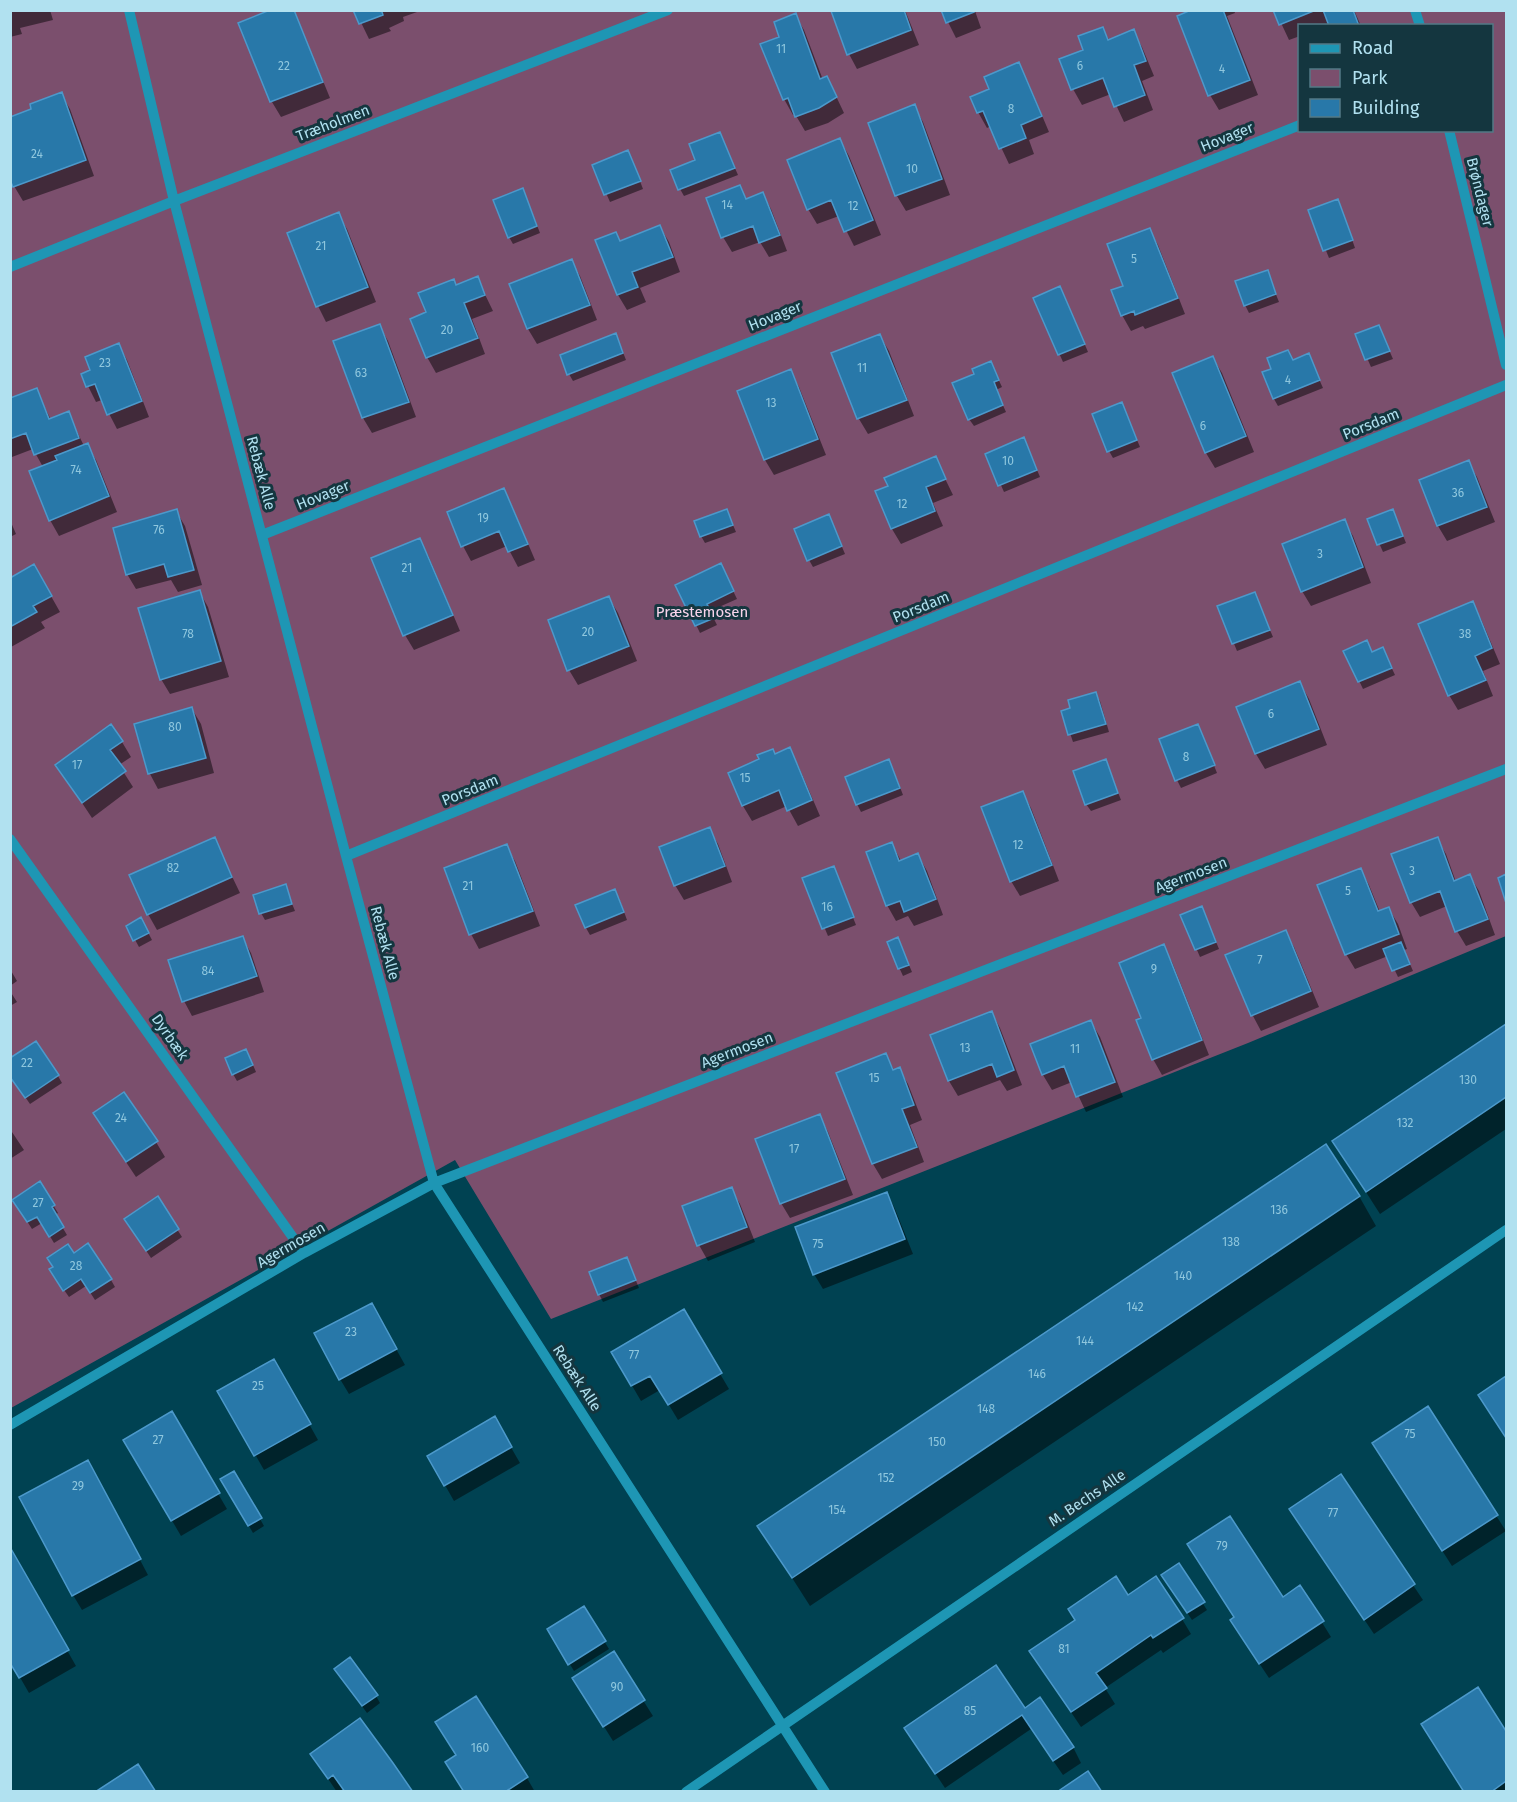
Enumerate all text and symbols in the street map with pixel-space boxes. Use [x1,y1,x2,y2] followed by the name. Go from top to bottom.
[1298,24,1493,132] legend
[1352,37,1394,59] text: Road
[776,42,786,56] house number: 11
[278,59,290,73] house number: 22
[1077,59,1083,73] house number: 6
[1219,62,1226,76] house number: 4
[1352,67,1388,89] text: Park
[1352,97,1420,119] text: Building
[294,101,372,145] street label: Træholmen
[1008,102,1015,116] house number: 8
[1198,118,1256,156] street label: Hovager
[31,147,44,161] house number: 24
[1463,156,1497,229] street label: Brøndager
[906,162,918,176] house number: 10
[721,198,733,212] house number: 14
[847,199,859,213] house number: 12
[316,239,326,253] house number: 21
[1131,252,1137,266] house number: 5
[746,297,804,335] street label: Hovager
[441,323,454,337] house number: 20
[99,356,111,370] house number: 23
[857,361,867,375] house number: 11
[355,366,367,380] house number: 63
[1285,373,1292,387] house number: 4
[765,396,777,410] house number: 13
[1340,404,1402,444] street label: Porsdam
[1200,419,1206,433] house number: 6
[243,434,279,512] street label: Rebæk Alle
[1002,454,1014,468] house number: 10
[70,463,82,477] house number: 74
[294,476,352,514] street label: Hovager
[1452,486,1464,500] house number: 36
[896,497,908,511] house number: 12
[477,511,489,525] house number: 19
[153,523,165,537] house number: 76
[1317,547,1323,561] house number: 3
[402,561,412,575] house number: 21
[890,587,952,627] street label: Porsdam
[656,603,748,621] park label: Præstemosen
[582,625,595,639] house number: 20
[182,627,194,641] house number: 78
[1459,627,1472,641] house number: 38
[1268,707,1274,721] house number: 6
[168,720,182,734] house number: 80
[1183,750,1190,764] house number: 8
[72,758,82,772] house number: 17
[439,770,501,810] street label: Porsdam
[739,771,751,785] house number: 15
[1012,838,1024,852] house number: 12
[1152,853,1230,897] street label: Agermosen
[167,861,179,875] house number: 82
[1409,864,1415,878] house number: 3
[463,879,473,893] house number: 21
[1345,884,1351,898] house number: 5
[821,900,833,914] house number: 16
[367,904,403,982] street label: Rebæk Alle
[1257,953,1263,967] house number: 7
[1151,962,1157,976] house number: 9
[202,964,215,978] house number: 84
[148,1011,192,1064] street label: Dyrbæk
[698,1028,776,1072] street label: Agermosen
[959,1041,971,1055] house number: 13
[1070,1042,1080,1056] house number: 11
[21,1056,33,1070] house number: 22
[868,1071,880,1085] house number: 15
[1459,1073,1477,1087] house number: 130
[115,1111,128,1125] house number: 24
[1396,1116,1414,1130] house number: 132
[789,1142,799,1156] house number: 17
[32,1196,44,1210] house number: 27
[1270,1203,1288,1217] house number: 136
[254,1218,328,1272] street label: Agermosen
[1222,1235,1240,1249] house number: 138
[812,1237,824,1251] house number: 75
[70,1259,83,1273] house number: 28
[1174,1269,1192,1283] house number: 140
[1126,1300,1144,1314] house number: 142
[345,1325,357,1339] house number: 23
[1076,1334,1095,1348] house number: 144
[549,1341,605,1415] street label: Rebæk Alle
[629,1348,639,1362] house number: 77
[1028,1367,1046,1381] house number: 146
[252,1379,264,1393] house number: 25
[977,1402,995,1416] house number: 148
[1404,1427,1416,1441] house number: 75
[152,1433,164,1447] house number: 27
[928,1435,946,1449] house number: 150
[1045,1466,1129,1530] street label: M. Bechs Alle
[877,1471,895,1485] house number: 152
[72,1479,84,1493] house number: 29
[828,1503,846,1517] house number: 154
[1328,1506,1338,1520] house number: 77
[1216,1539,1228,1553] house number: 79
[1058,1642,1070,1656] house number: 81
[611,1680,624,1694] house number: 90
[964,1704,976,1718] house number: 85
[471,1741,489,1755] house number: 160

